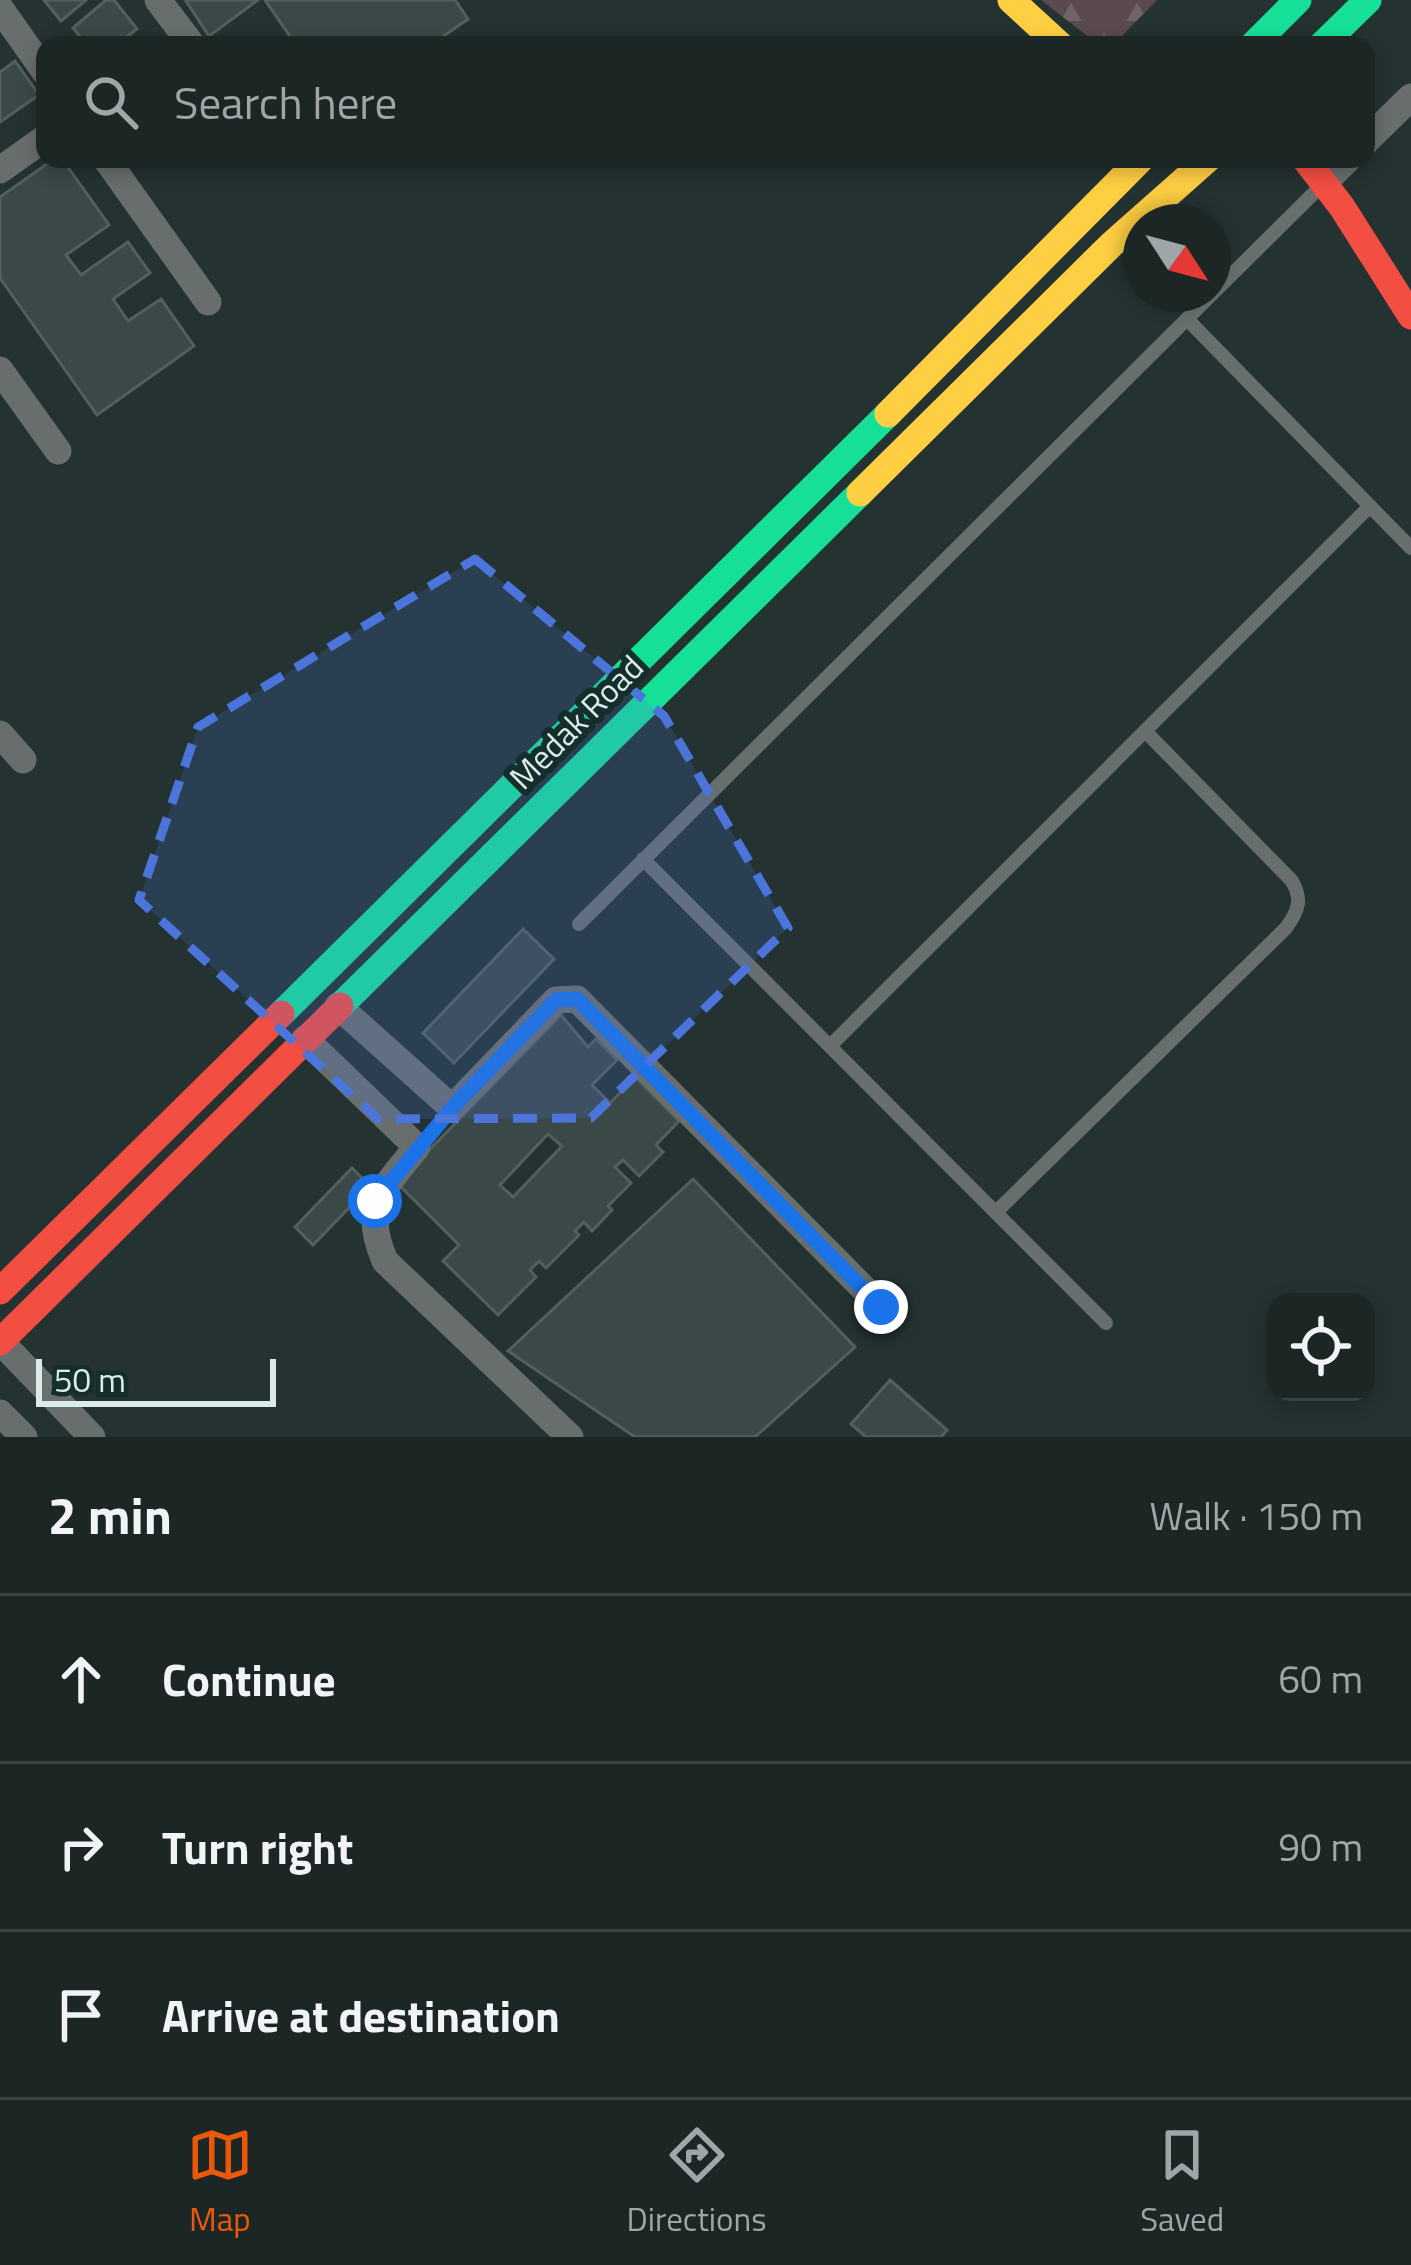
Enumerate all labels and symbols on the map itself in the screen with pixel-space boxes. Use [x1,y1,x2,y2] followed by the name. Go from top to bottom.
[1123,204,1231,312] north arrow
[497,643,655,801] street label: Medak Road
[348,1174,402,1228] route start
[854,1280,908,1334] route end
[36,1353,276,1406] scale bar

